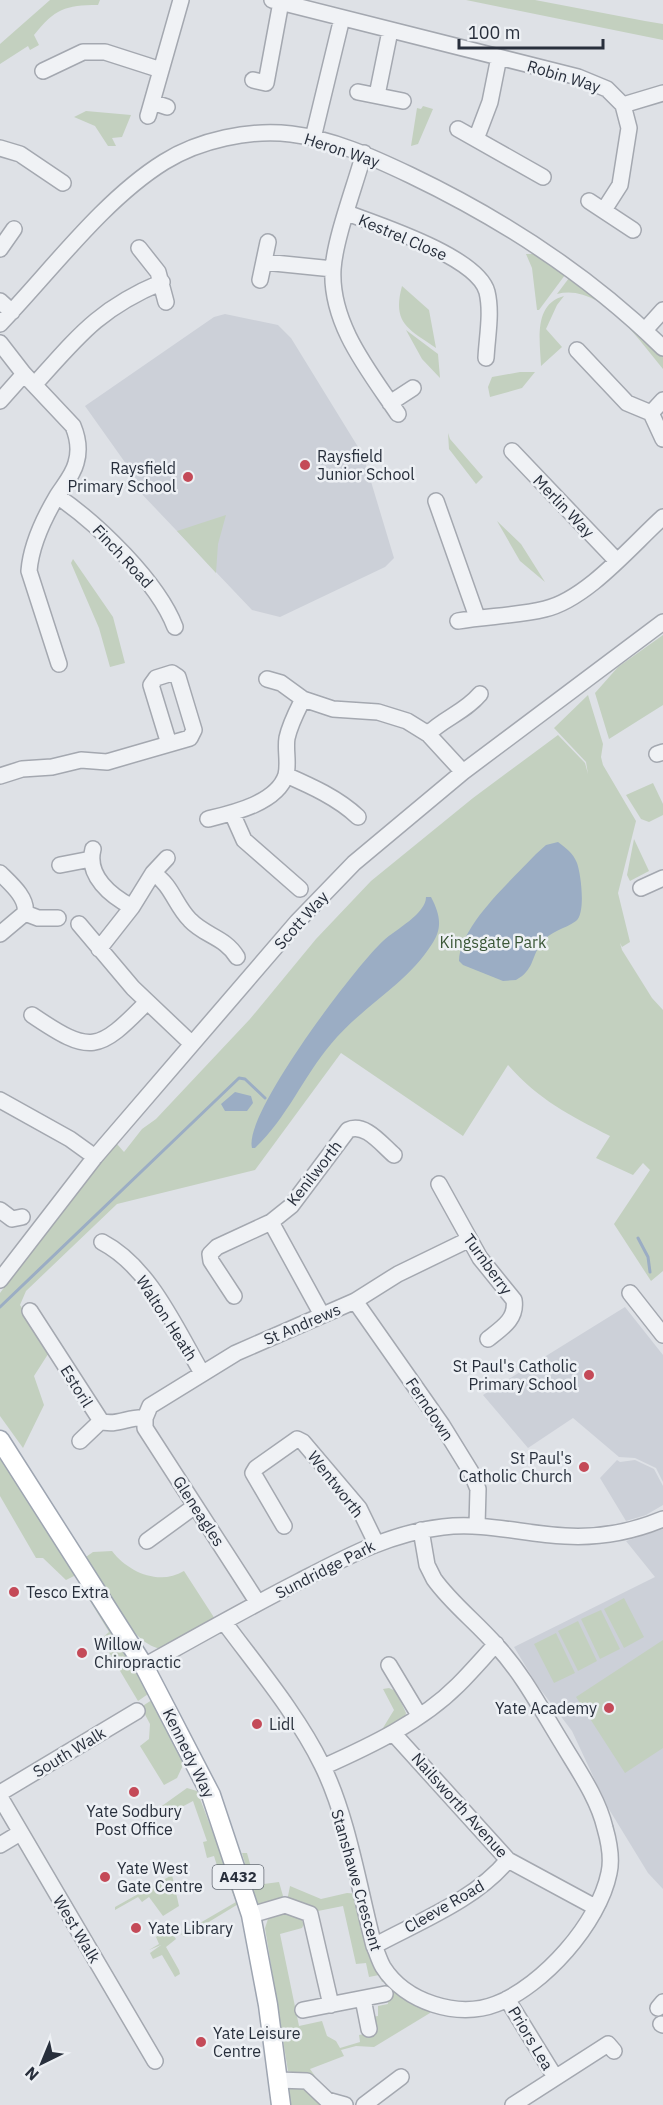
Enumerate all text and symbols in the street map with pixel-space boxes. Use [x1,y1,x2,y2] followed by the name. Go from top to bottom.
[459,12,603,50] scale bar
[468,21,520,44] text: 100 m
[525,55,603,97] street label: Robin Way
[302,128,382,172] street label: Heron Way
[356,209,451,265] street label: Kestrel Close
[317,446,415,484] place label: Raysfield Junior School
[68,458,176,496] place label: Raysfield Primary School
[298,458,312,472] marker: Raysfield Junior School
[181,470,195,484] marker: Raysfield Primary School
[529,470,599,542] street label: Merlin Way
[88,520,158,592] street label: Finch Road
[270,887,332,953] street label: Scott Way
[440,932,547,952] park label: Kingsgate Park
[282,1136,346,1210] street label: Kenilworth
[459,1230,517,1298] street label: Turnberry
[132,1272,202,1364] street label: Walton Heath
[260,1299,344,1349] street label: St Andrews
[453,1356,577,1394] place label: St Paul's Catholic Primary School
[56,1361,98,1411] street label: Estoril
[582,1368,596,1382] marker: St Paul's Catholic Primary School
[402,1374,458,1444] street label: Ferndown
[304,1447,368,1521] street label: Wentworth
[459,1448,572,1486] place label: St Paul's Catholic Church
[577,1460,591,1474] marker: St Paul's Catholic Church
[169,1472,229,1550] street label: Gleneagles
[272,1535,379,1603] street label: Sundridge Park
[26,1582,109,1602] place label: Tesco Extra
[7,1585,21,1599] marker: Tesco Extra
[94,1634,181,1672] place label: Willow Chiropractic
[75,1646,89,1660] marker: Willow Chiropractic
[495,1698,597,1718] place label: Yate Academy
[602,1701,616,1715] marker: Yate Academy
[159,1705,219,1801] street label: Kennedy Way
[269,1714,295,1734] place label: Lidl
[250,1717,264,1731] marker: Lidl
[29,1722,109,1781] street label: South Walk
[407,1748,513,1862] street label: Nailsworth Avenue
[127,1785,141,1799] marker: Yate Sodbury Post Office
[86,1801,182,1839] place label: Yate Sodbury Post Office
[327,1807,387,1953] street label: Stanshawe Crescent
[117,1858,203,1896] place label: Yate West Gate Centre
[212,1865,264,1889] road number: A432
[98,1870,112,1884] marker: Yate West Gate Centre
[401,1875,487,1937] street label: Cleeve Road
[49,1892,105,1967] street label: West Walk
[148,1918,233,1938] place label: Yate Library
[129,1921,143,1935] marker: Yate Library
[504,2002,558,2074] street label: Priors Lea
[213,2023,301,2061] place label: Yate Leisure Centre
[12,2033,72,2093] north arrow
[194,2035,208,2049] marker: Yate Leisure Centre
[21,2063,43,2085] text: N

